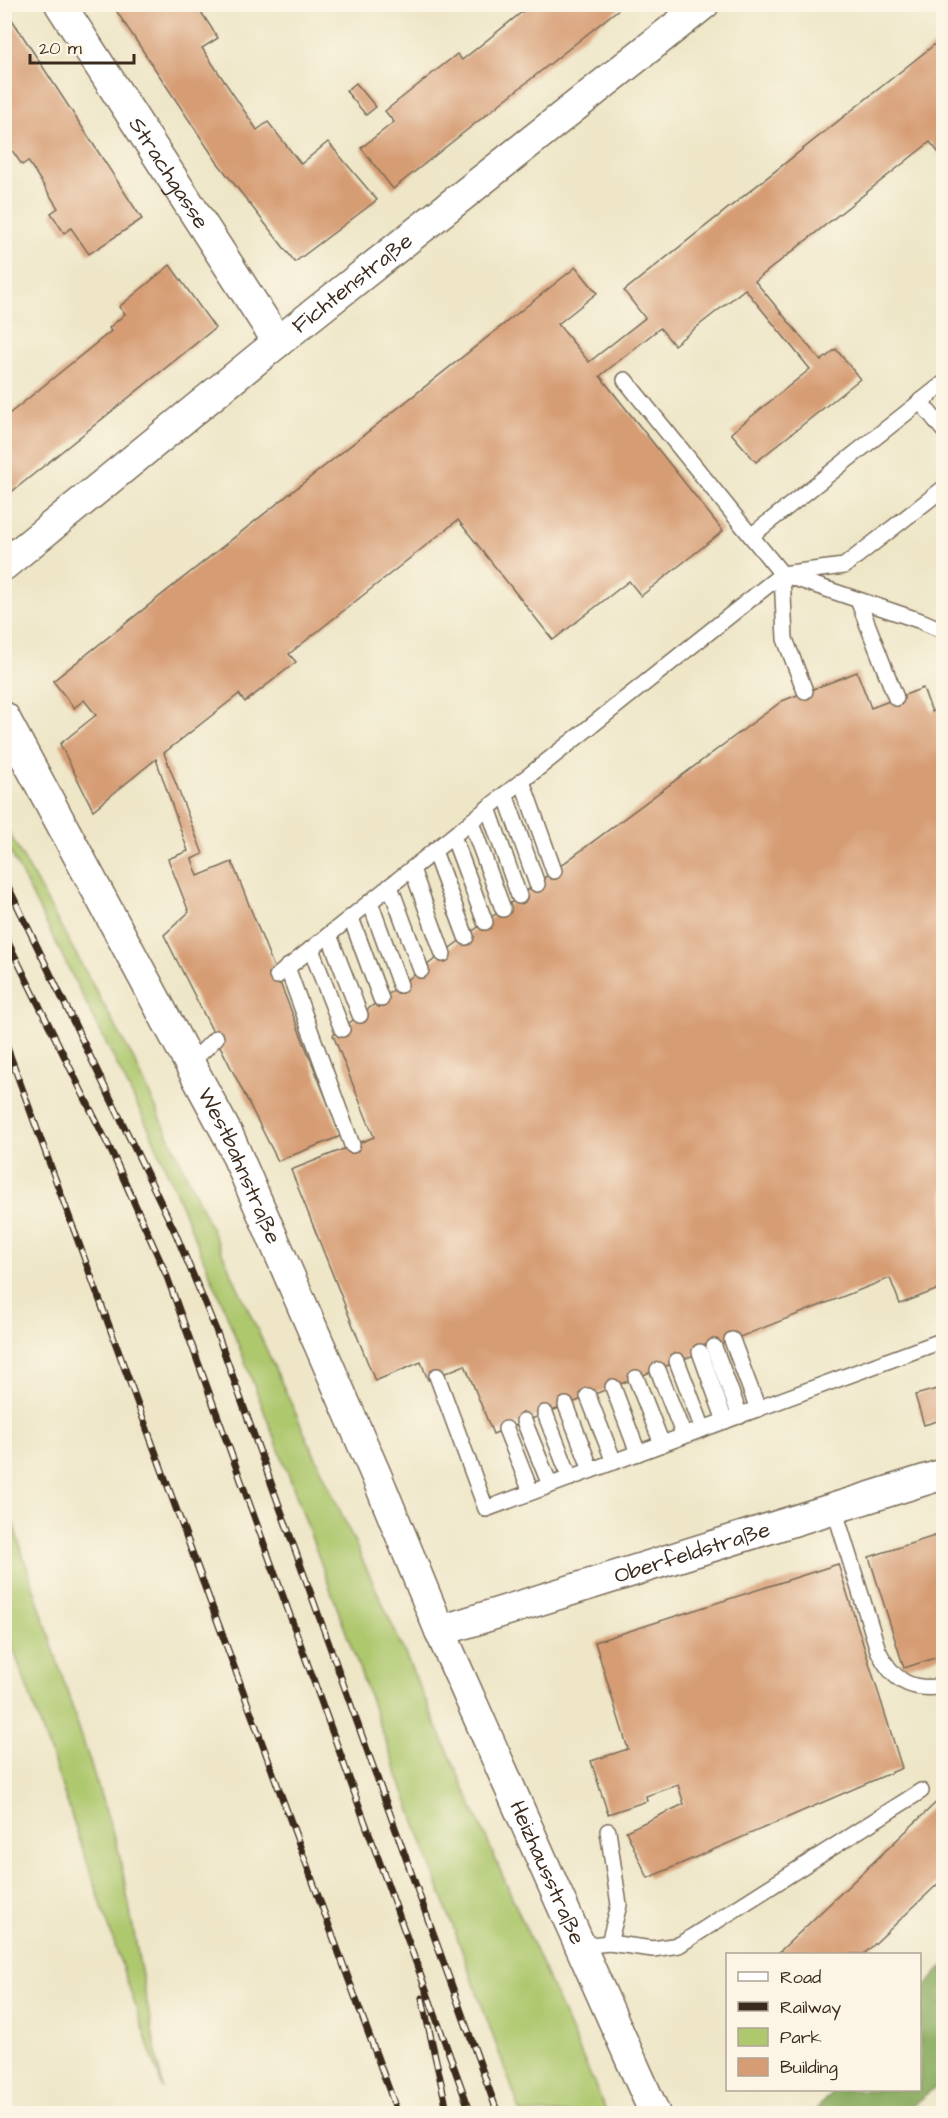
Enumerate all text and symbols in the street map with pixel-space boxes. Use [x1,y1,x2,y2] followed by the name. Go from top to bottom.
[30,27,134,65] scale bar
[39,36,82,61] text: 20 m
[121,111,217,235] street label: Strachgasse
[285,226,419,341] street label: Fichtenstraße
[190,1082,289,1249] street label: Westbahnstraße
[610,1514,774,1591] street label: Oberfeldstraße
[502,1796,593,1950] street label: Heizhausstraße
[726,1953,921,2091] legend
[780,1965,821,1990] text: Road
[780,1995,841,2021] text: Railway
[780,2025,822,2050] text: Park
[780,2055,838,2081] text: Building

